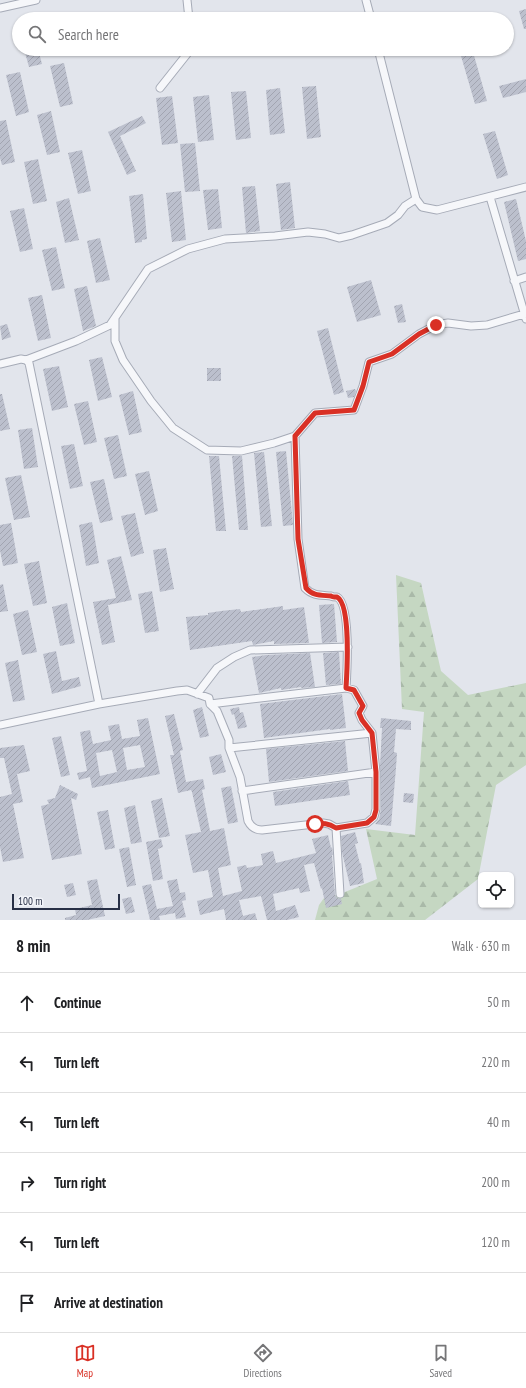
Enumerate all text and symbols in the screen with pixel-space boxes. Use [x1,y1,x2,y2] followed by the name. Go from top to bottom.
[12,12,514,56] search box
[26,23,48,45] icon: search
[58,25,119,44] text: Search here
[427,316,445,334] route end
[306,815,324,833] route start
[478,872,514,908] map controls
[478,872,514,908] button: locate
[12,892,120,911] scale bar
[18,894,42,908] text: 100 m
[16,935,50,957] text: 8 min
[452,938,510,955] text: Walk · 630 m
[16,992,38,1014] icon: ahead
[54,993,101,1012] text: Continue
[487,994,510,1011] text: 50 m
[16,1052,38,1074] icon: left
[54,1053,99,1072] text: Turn left
[481,1054,510,1071] text: 220 m
[16,1112,38,1134] icon: left
[54,1113,99,1132] text: Turn left
[487,1114,510,1131] text: 40 m
[16,1172,38,1194] icon: right
[54,1173,106,1192] text: Turn right
[481,1174,510,1191] text: 200 m
[16,1232,38,1254] icon: left
[54,1233,99,1252] text: Turn left
[481,1234,510,1251] text: 120 m
[16,1292,38,1314] icon: arrive
[54,1293,163,1312] text: Arrive at destination
[74,1342,96,1380] tab: Map
[244,1342,282,1380] tab: Directions
[429,1342,452,1380] tab: Saved

